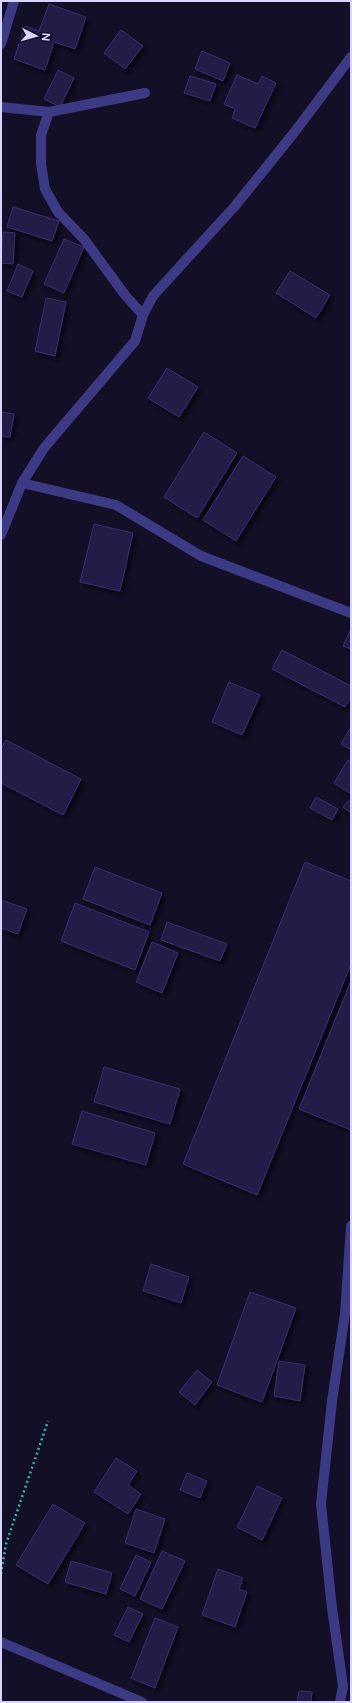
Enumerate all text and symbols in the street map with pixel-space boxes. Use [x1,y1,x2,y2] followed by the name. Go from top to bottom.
[16,16,56,56] north arrow
[40,32,52,42] text: N

